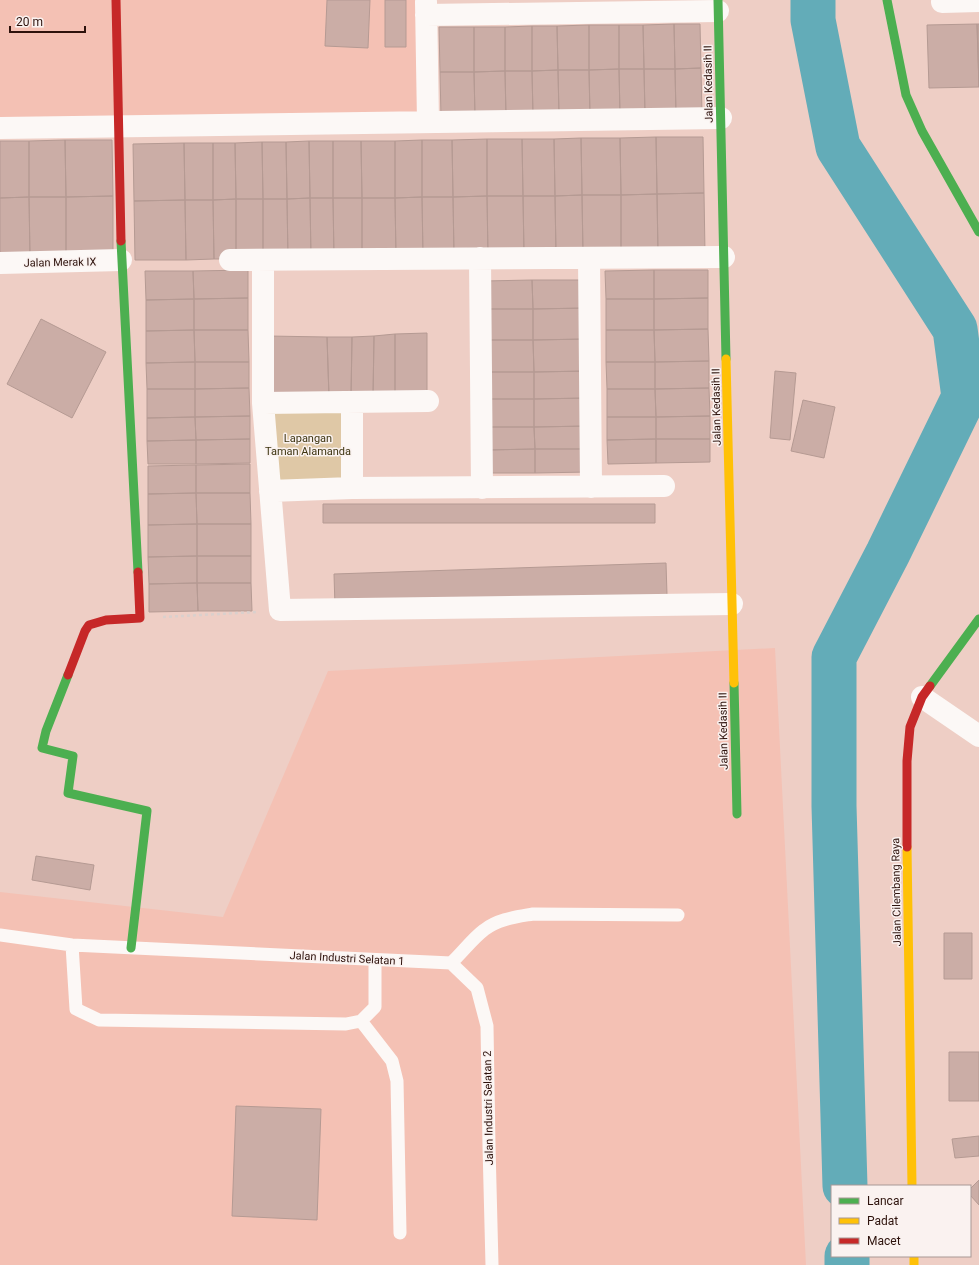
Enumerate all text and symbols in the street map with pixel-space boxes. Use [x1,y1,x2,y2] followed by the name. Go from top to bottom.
[10,8,85,34] scale bar
[16,15,43,29] text: 20 m
[701,45,716,123] street label: Jalan Kedasih II
[24,255,97,270] street label: Jalan Merak IX
[709,368,724,446] street label: Jalan Kedasih II
[265,432,351,458] park label: Lapangan Taman Alamanda
[716,692,731,770] street label: Jalan Kedasih II
[889,838,904,946] street label: Jalan Cilembang Raya
[289,949,405,968] street label: Jalan Industri Selatan 1
[481,1050,496,1166] street label: Jalan Industri Selatan 2
[831,1185,971,1257] legend
[867,1194,904,1208] text: Lancar
[867,1214,898,1228] text: Padat
[867,1234,901,1248] text: Macet

